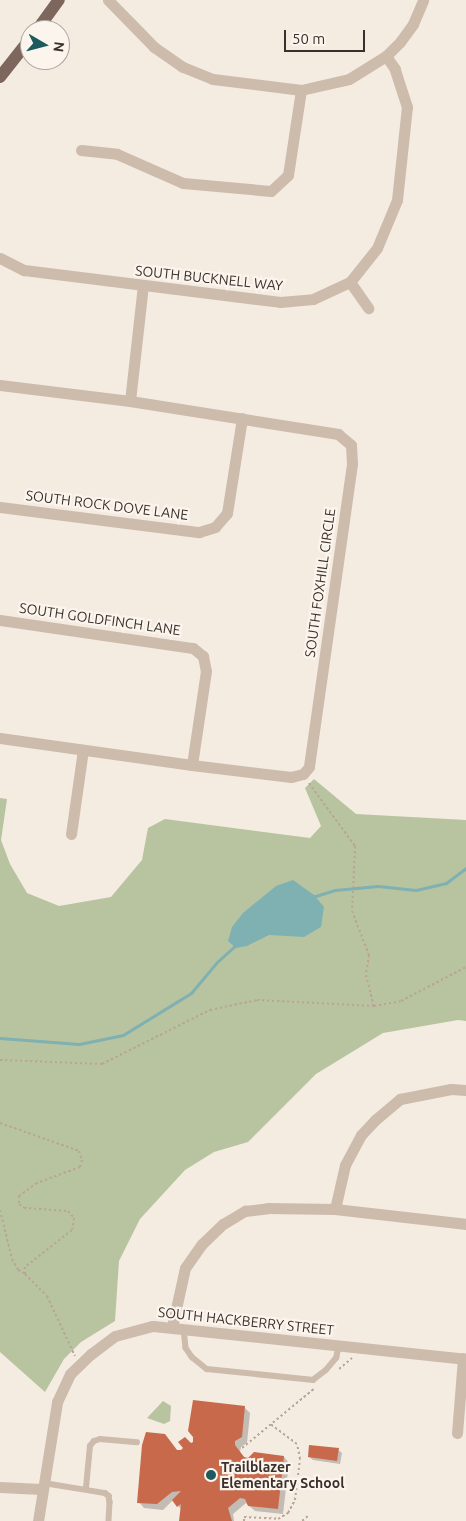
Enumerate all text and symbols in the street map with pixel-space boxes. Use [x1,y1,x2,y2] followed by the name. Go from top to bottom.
[20,20,70,70] north arrow
[286,20,367,52] scale bar
[292,30,325,47] text: 50 m
[50,41,68,53] text: N
[134,262,284,294] street label: SOUTH BUCKNELL WAY
[25,487,189,523] street label: SOUTH ROCK DOVE LANE
[301,507,339,659] street label: SOUTH FOXHILL CIRCLE
[18,599,182,639] street label: SOUTH GOLDFINCH LANE
[157,1303,335,1339] street label: SOUTH HACKBERRY STREET
[221,1459,344,1491] place label: Trailblazer Elementary School
[205,1469,217,1481] marker: Trailblazer Elementary School

